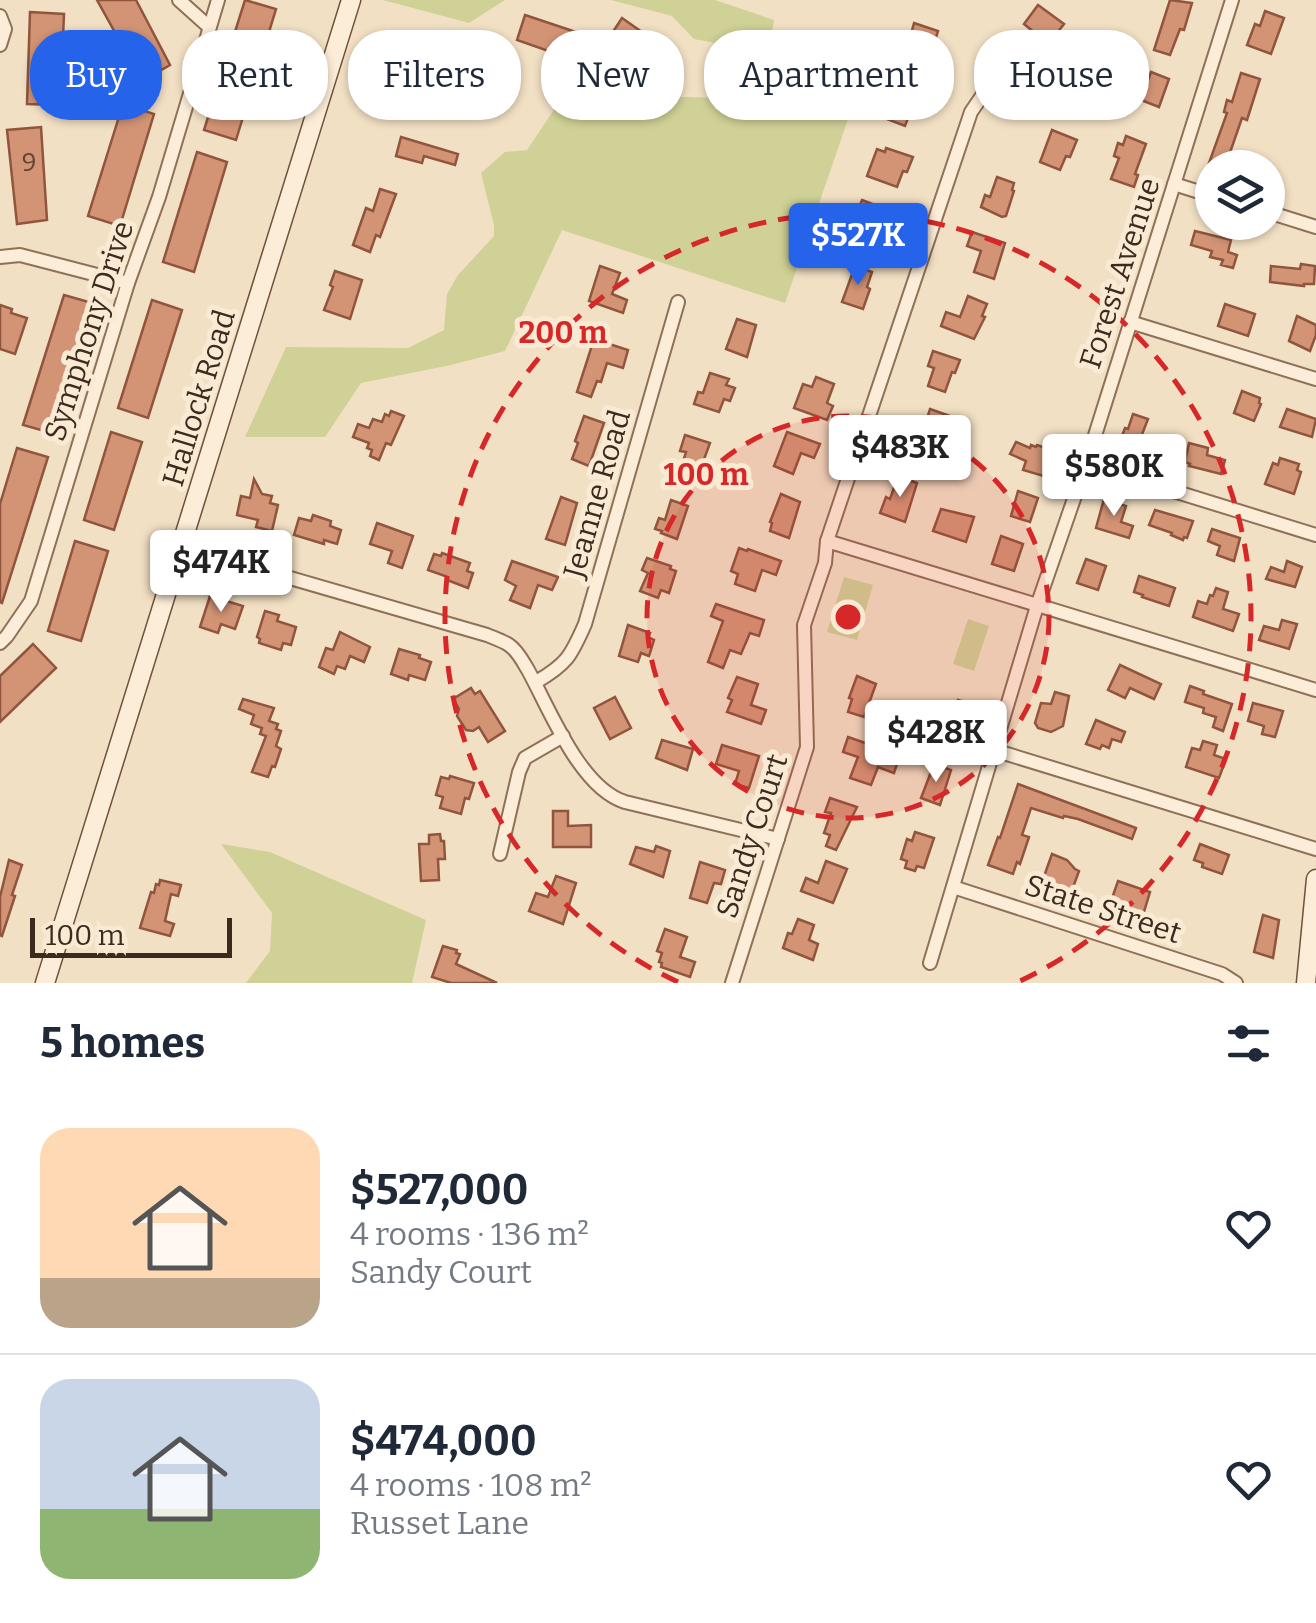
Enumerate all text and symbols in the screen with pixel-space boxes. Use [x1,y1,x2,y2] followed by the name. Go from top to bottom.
[30,30,162,120] chip: Buy
[182,30,328,120] chip: Rent
[348,30,521,120] chip: Filters
[541,30,684,120] chip: New
[704,30,954,120] chip: Apartment
[974,30,1149,120] chip: House
[22,148,36,178] house number: 9
[1195,150,1285,240] map controls
[1195,150,1285,240] button: layers
[1072,173,1168,373] street label: Forest Avenue
[788,203,928,288] pin: $527K
[811,216,905,254] text: $527K
[37,217,141,445] street label: Symphony Drive
[155,305,243,491] street label: Hallock Road
[518,315,608,351] text: 200 m
[556,406,638,583] street label: Jeanne Road
[830,415,970,500] pin: $483K
[851,428,949,466] text: $483K
[1044,434,1184,519] pin: $580K
[1064,447,1164,485] text: $580K
[663,457,749,493] text: 100 m
[151,530,291,615] pin: $474K
[172,543,270,581] text: $474K
[830,599,866,635] centre of rings
[866,700,1006,785] pin: $428K
[887,713,985,751] text: $428K
[709,749,795,923] street label: Sandy Court
[1020,867,1186,951] street label: State Street
[30,913,232,958] scale bar
[45,919,125,952] text: 100 m
[1221,1016,1276,1071] icon: filters
[40,1018,205,1068] text: 5 homes
[350,1165,528,1215] text: $527,000
[120,1168,240,1288] icon: home
[1221,1201,1276,1256] icon: heart
[350,1215,589,1253] text: 4 rooms · 136 m²
[350,1253,532,1291] text: Sandy Court
[350,1416,537,1466] text: $474,000
[120,1419,240,1539] icon: home
[1221,1452,1276,1507] icon: heart
[350,1466,592,1504] text: 4 rooms · 108 m²
[350,1504,529,1542] text: Russet Lane

